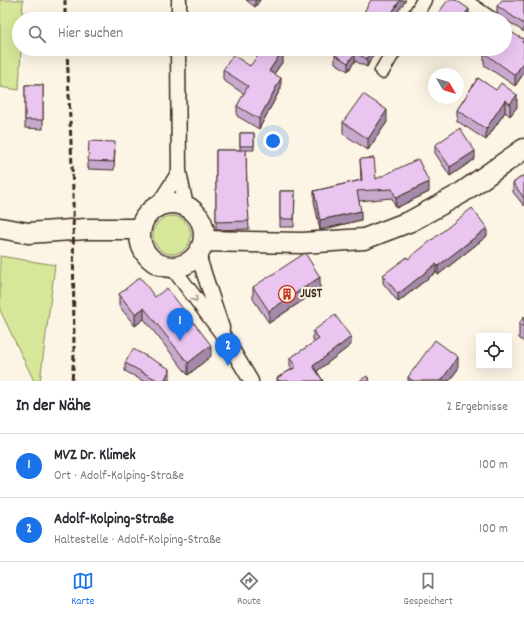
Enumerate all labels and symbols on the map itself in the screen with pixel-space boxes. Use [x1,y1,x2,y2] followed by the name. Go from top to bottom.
[428,68,464,104] north arrow
[263,131,283,151] your location
[277,284,297,304] building icon: JUST
[300,285,323,304] place label: JUST
[190,294,197,301] one-way arrow
[167,308,193,341] pin: 1
[215,333,241,366] pin: 2

